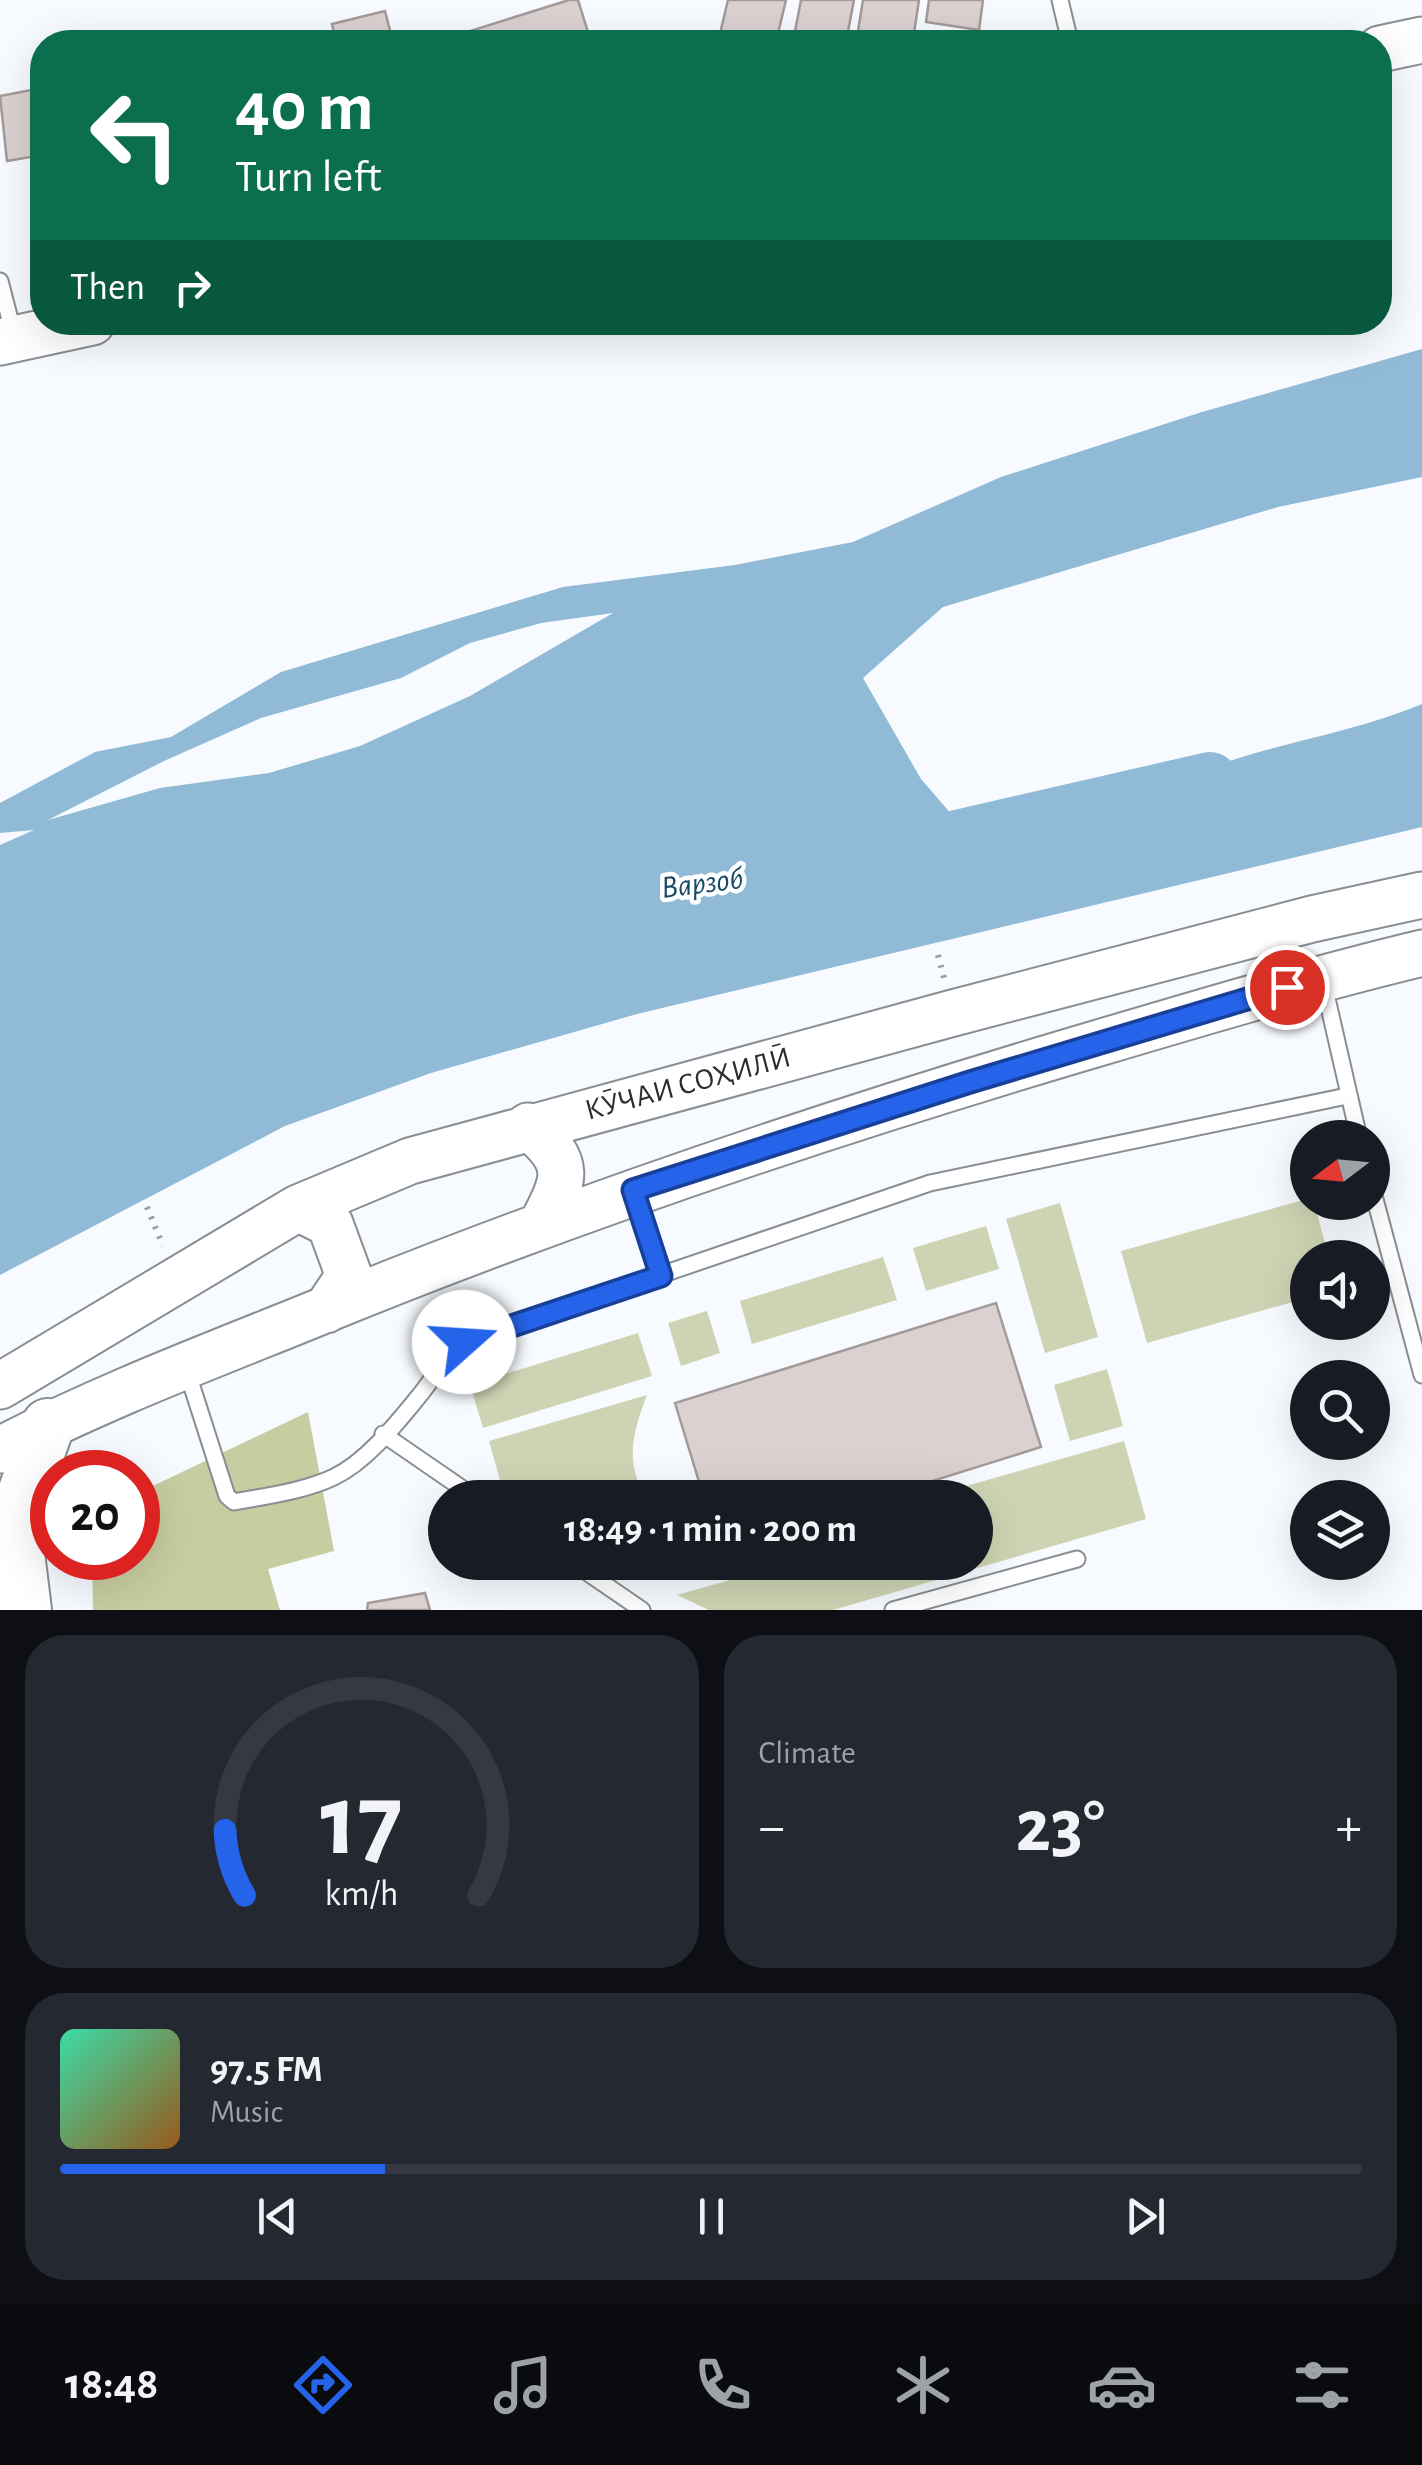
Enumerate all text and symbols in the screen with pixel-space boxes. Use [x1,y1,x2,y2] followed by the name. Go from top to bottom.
[70,70,200,200] icon: left
[235,73,374,143] text: 40 m
[235,155,382,200] text: Turn left
[165,260,220,315] icon: right
[70,269,145,307] text: Then
[659,862,745,905] water label: Варзоб
[1245,945,1330,1030] pin
[1260,960,1315,1015] icon: arrive
[582,1041,794,1126] street label: КӮЧАИ СОҲИЛӢ
[1290,1120,1390,1220] north arrow
[1290,1120,1390,1580] map controls
[1290,1240,1390,1340] button: sound
[412,1290,516,1394] position arrow
[1290,1360,1390,1460] button: search
[30,1450,160,1580] speed limit sign: 20
[1290,1480,1390,1580] button: layers
[564,1511,857,1549] text: 18:49 · 1 min · 200 m
[759,1737,856,1769] text: Climate
[321,1770,403,1874] text: 17
[1015,1790,1105,1865] text: 23°
[759,1800,785,1855] text: −
[1336,1800,1362,1855] text: +
[325,1876,399,1912] text: km/h
[210,2051,323,2089] text: 97.5 FM
[210,2096,283,2128] text: Music
[250,2189,305,2244] icon: previous
[684,2189,739,2244] icon: pause
[1118,2189,1173,2244] icon: next
[288,2350,358,2420] icon: directions
[488,2350,558,2420] icon: music
[688,2350,758,2420] icon: phone
[888,2350,958,2420] icon: climate
[1087,2350,1157,2420] icon: car
[1287,2350,1357,2420] icon: filters
[65,2362,158,2407] text: 18:48

